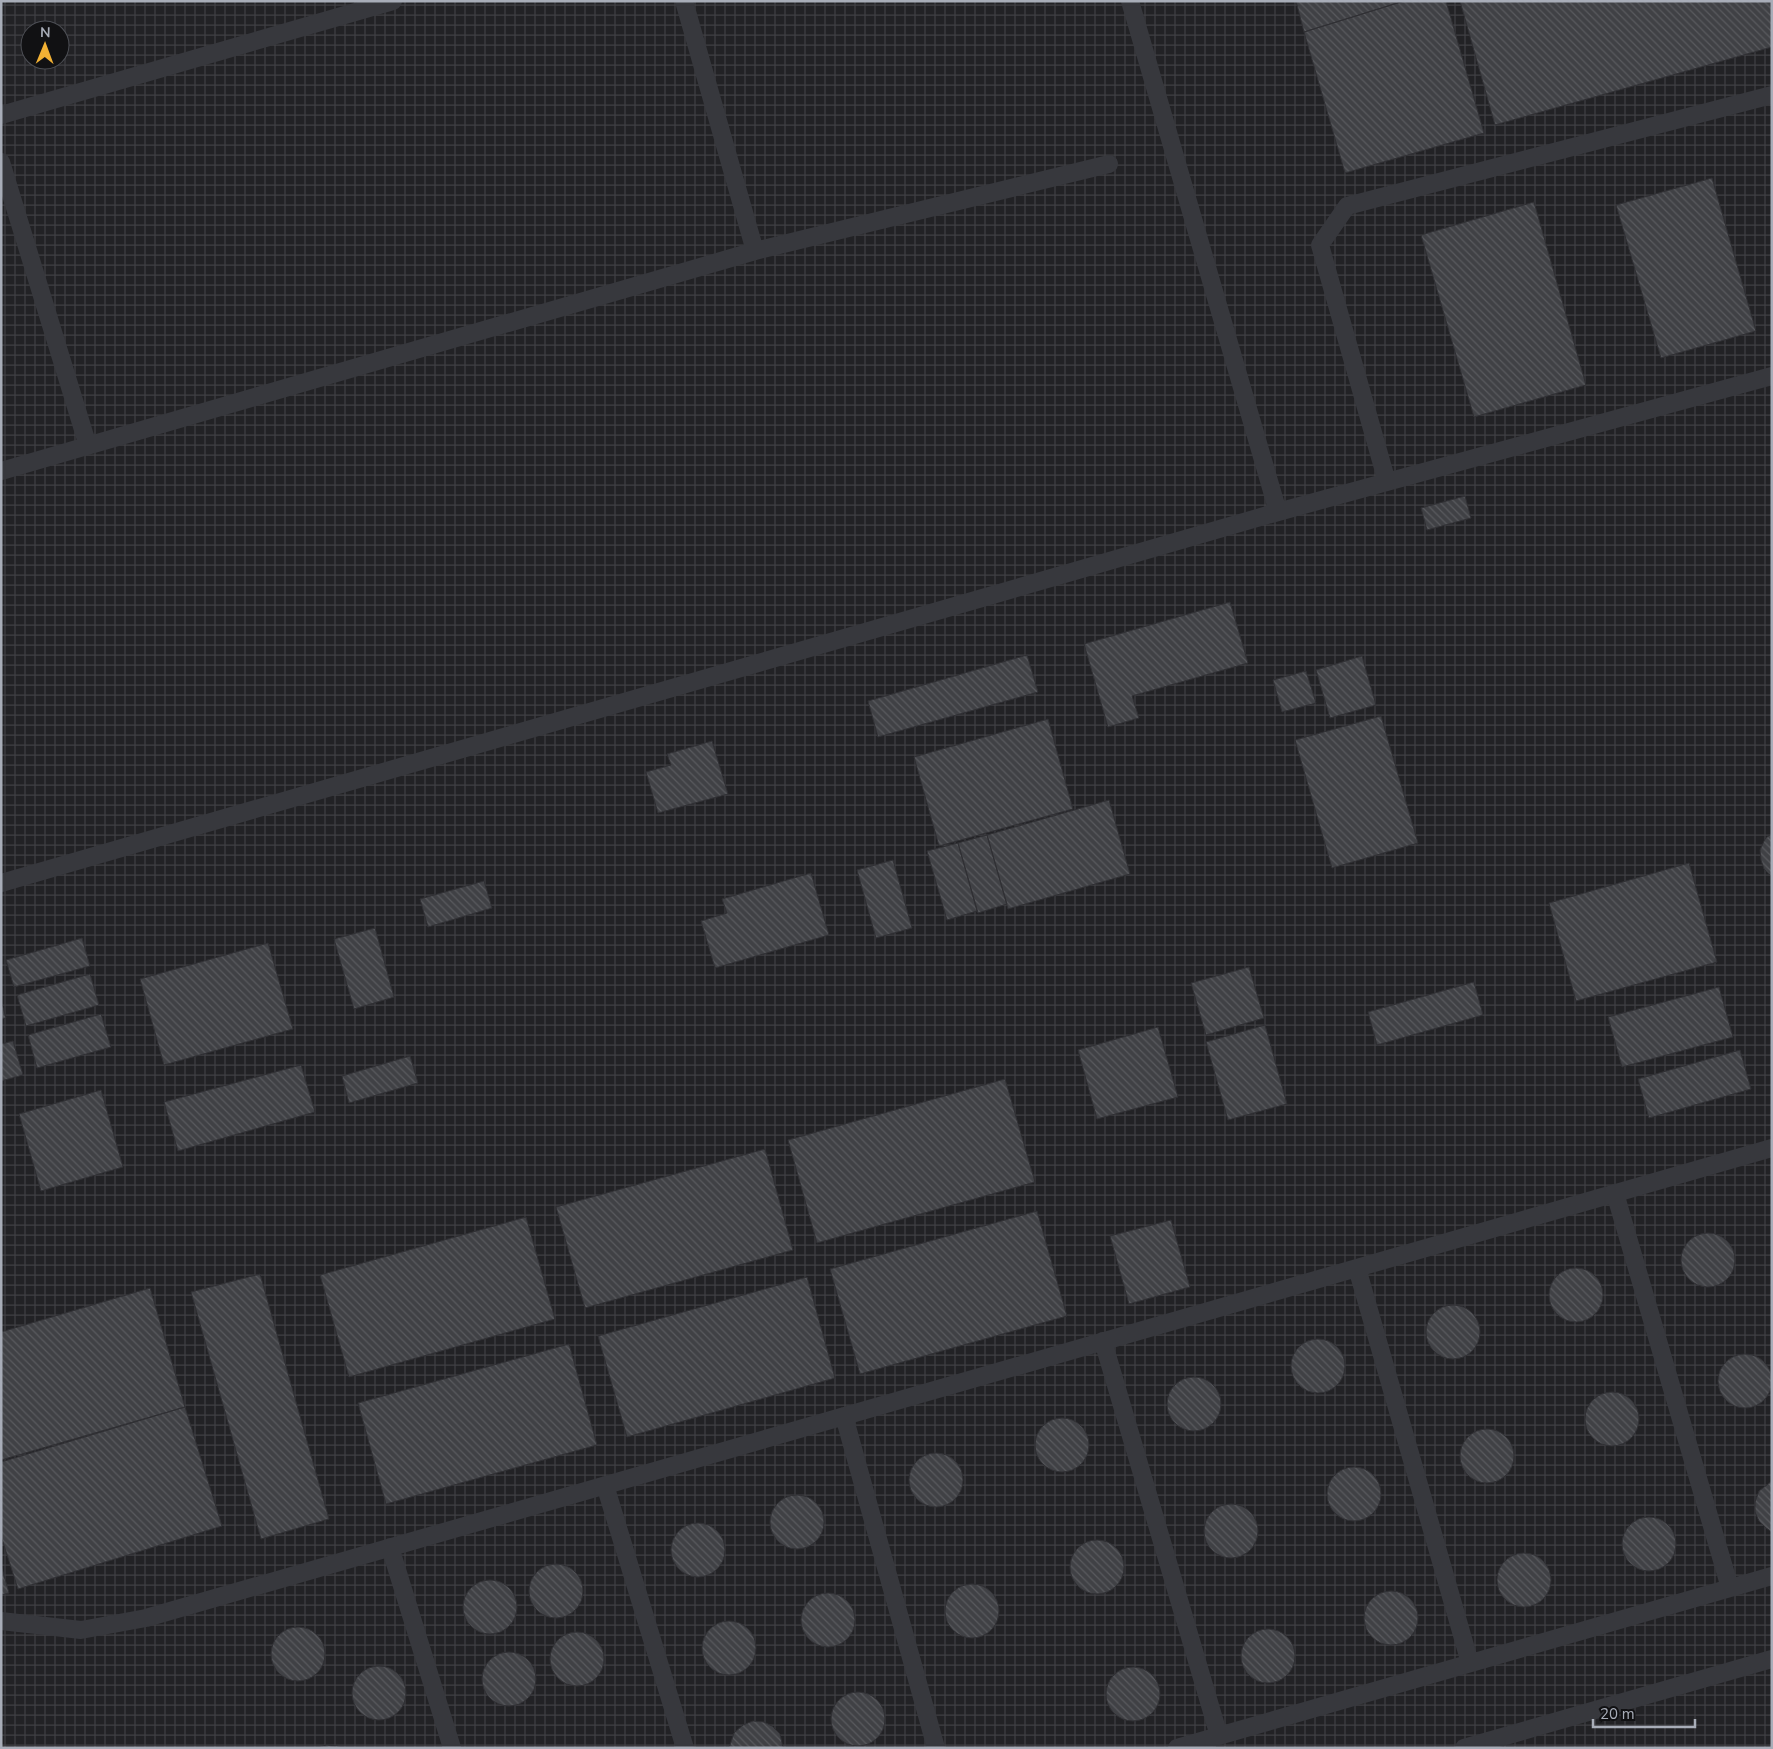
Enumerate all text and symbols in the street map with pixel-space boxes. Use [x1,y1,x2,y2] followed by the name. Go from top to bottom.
[20,20,70,70] north arrow
[40,23,51,42] text: N
[1593,1696,1696,1728] scale bar
[1600,1704,1635,1724] text: 20 m

